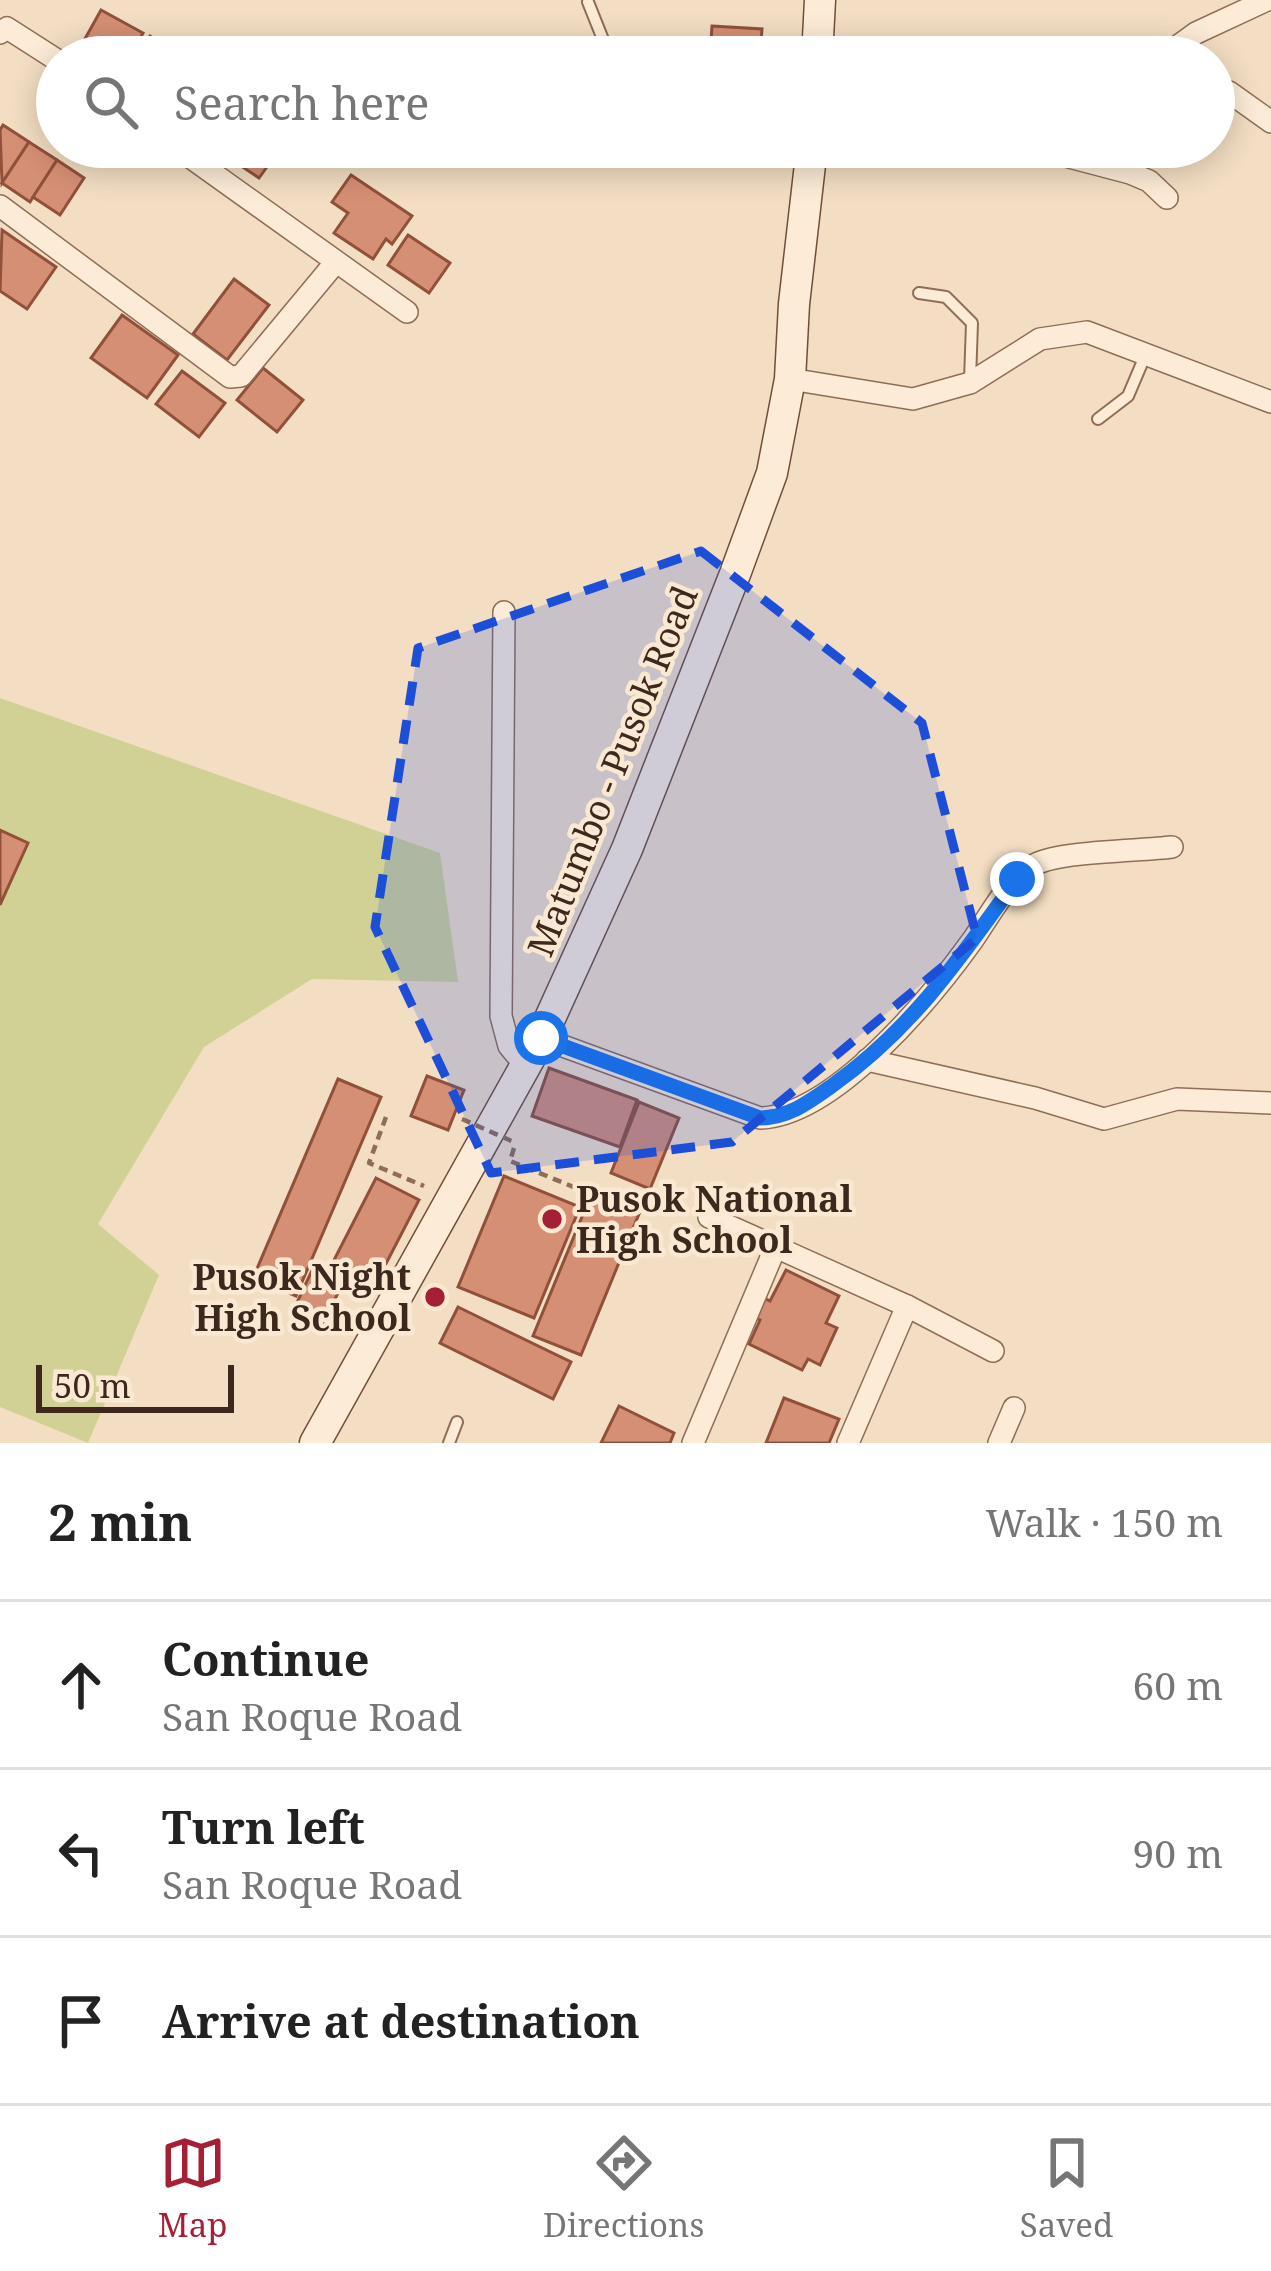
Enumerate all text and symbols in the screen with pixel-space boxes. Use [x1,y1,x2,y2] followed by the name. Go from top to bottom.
[36,36,1235,168] search box
[78,69,144,135] icon: search
[174,72,429,133] text: Search here
[515,579,709,963] street label: Matumbo - Pusok Road
[990,852,1044,906] route end
[514,1011,568,1065] route start
[576,1174,853,1264] place label: Pusok National High School
[539,1206,565,1232] marker: Pusok National High School
[193,1252,411,1342] place label: Pusok Night High School
[422,1284,448,1310] marker: Pusok Night High School
[36,1359,234,1412] scale bar
[54,1363,131,1408] text: 50 m
[48,1486,192,1556] text: 2 min
[986,1495,1223,1548] text: Walk · 150 m
[162,1628,370,1689] text: Continue
[48,1652,114,1718] icon: ahead
[1132,1658,1223,1711] text: 60 m
[162,1689,462,1742] text: San Roque Road
[162,1796,365,1857] text: Turn left
[48,1820,114,1886] icon: left
[1132,1826,1223,1879] text: 90 m
[162,1857,462,1910] text: San Roque Road
[48,1988,114,2054] icon: arrive
[162,1990,640,2051] text: Arrive at destination
[158,2130,228,2247] tab: Map
[543,2130,704,2247] tab: Directions
[1020,2130,1113,2247] tab: Saved

